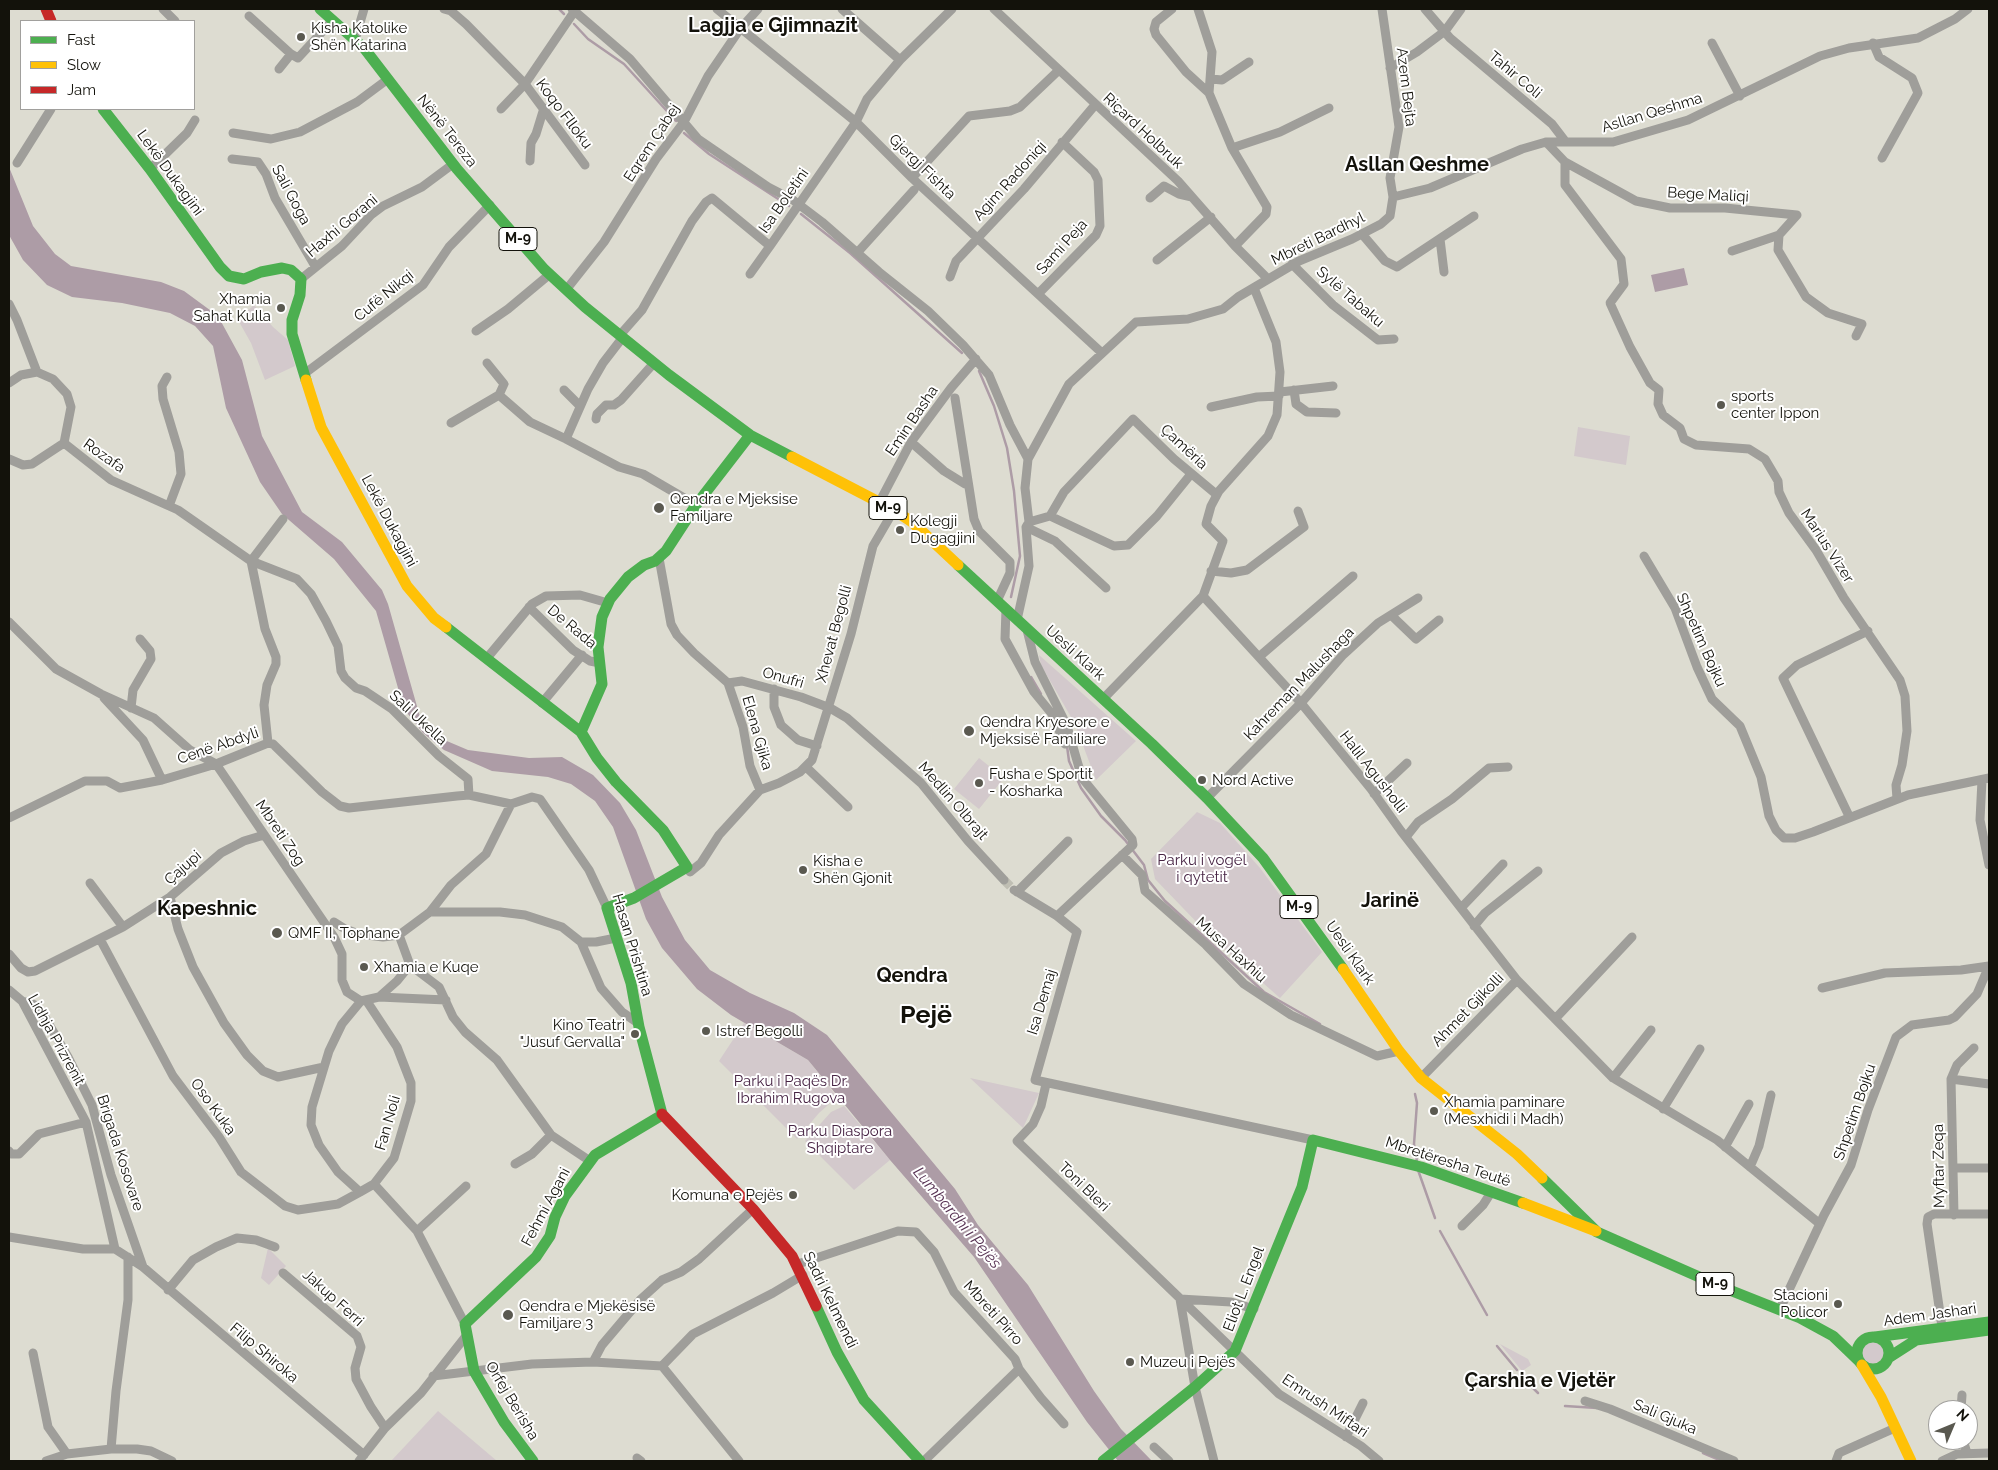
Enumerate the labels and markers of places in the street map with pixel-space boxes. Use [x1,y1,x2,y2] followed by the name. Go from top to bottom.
[311,19,407,54] place label: Kisha Katolike Shën Katarina
[295,31,307,43] marker: Kisha Katolike Shën Katarina
[193,290,271,325] place label: Xhamia Sahat Kulla
[275,302,287,314] marker: Xhamia Sahat Kulla
[1731,387,1819,422] place label: sports center Ippon
[1715,399,1727,411] marker: sports center Ippon
[670,490,798,525] place label: Qendra e Mjeksise Familjare
[652,501,666,515] marker: Qendra e Mjeksise Familjare
[910,512,975,547] place label: Kolegji Dugagjini
[894,524,906,536] marker: Kolegji Dugagjini
[980,713,1110,748] place label: Qendra Kryesore e Mjeksisë Familiare
[962,724,976,738] marker: Qendra Kryesore e Mjeksisë Familiare
[989,765,1093,800] place label: Fusha e Sportit - Kosharka
[1212,771,1294,789] place label: Nord Active
[1196,774,1208,786] marker: Nord Active
[973,777,985,789] marker: Fusha e Sportit - Kosharka
[813,852,892,887] place label: Kisha e Shën Gjonit
[797,864,809,876] marker: Kisha e Shën Gjonit
[288,924,400,942] place label: QMF II, Tophane
[270,926,284,940] marker: QMF II, Tophane
[374,958,478,976] place label: Xhamia e Kuqe
[358,961,370,973] marker: Xhamia e Kuqe
[520,1016,625,1051] place label: Kino Teatri "Jusuf Gervalla"
[716,1022,803,1040] place label: Istref Begolli
[700,1025,712,1037] marker: Istref Begolli
[629,1028,641,1040] marker: Kino Teatri "Jusuf Gervalla"
[1444,1093,1565,1128] place label: Xhamia paminare (Mesxhidi i Madh)
[1428,1105,1440,1117] marker: Xhamia paminare (Mesxhidi i Madh)
[671,1186,783,1204] place label: Komuna e Pejës
[787,1189,799,1201] marker: Komuna e Pejës
[1773,1286,1828,1321] place label: Stacioni Policor
[519,1297,655,1332] place label: Qendra e Mjekësisë Familjare 3
[1832,1298,1844,1310] marker: Stacioni Policor
[501,1308,515,1322] marker: Qendra e Mjekësisë Familjare 3
[1140,1353,1235,1371] place label: Muzeu i Pejës
[1124,1356,1136,1368] marker: Muzeu i Pejës

